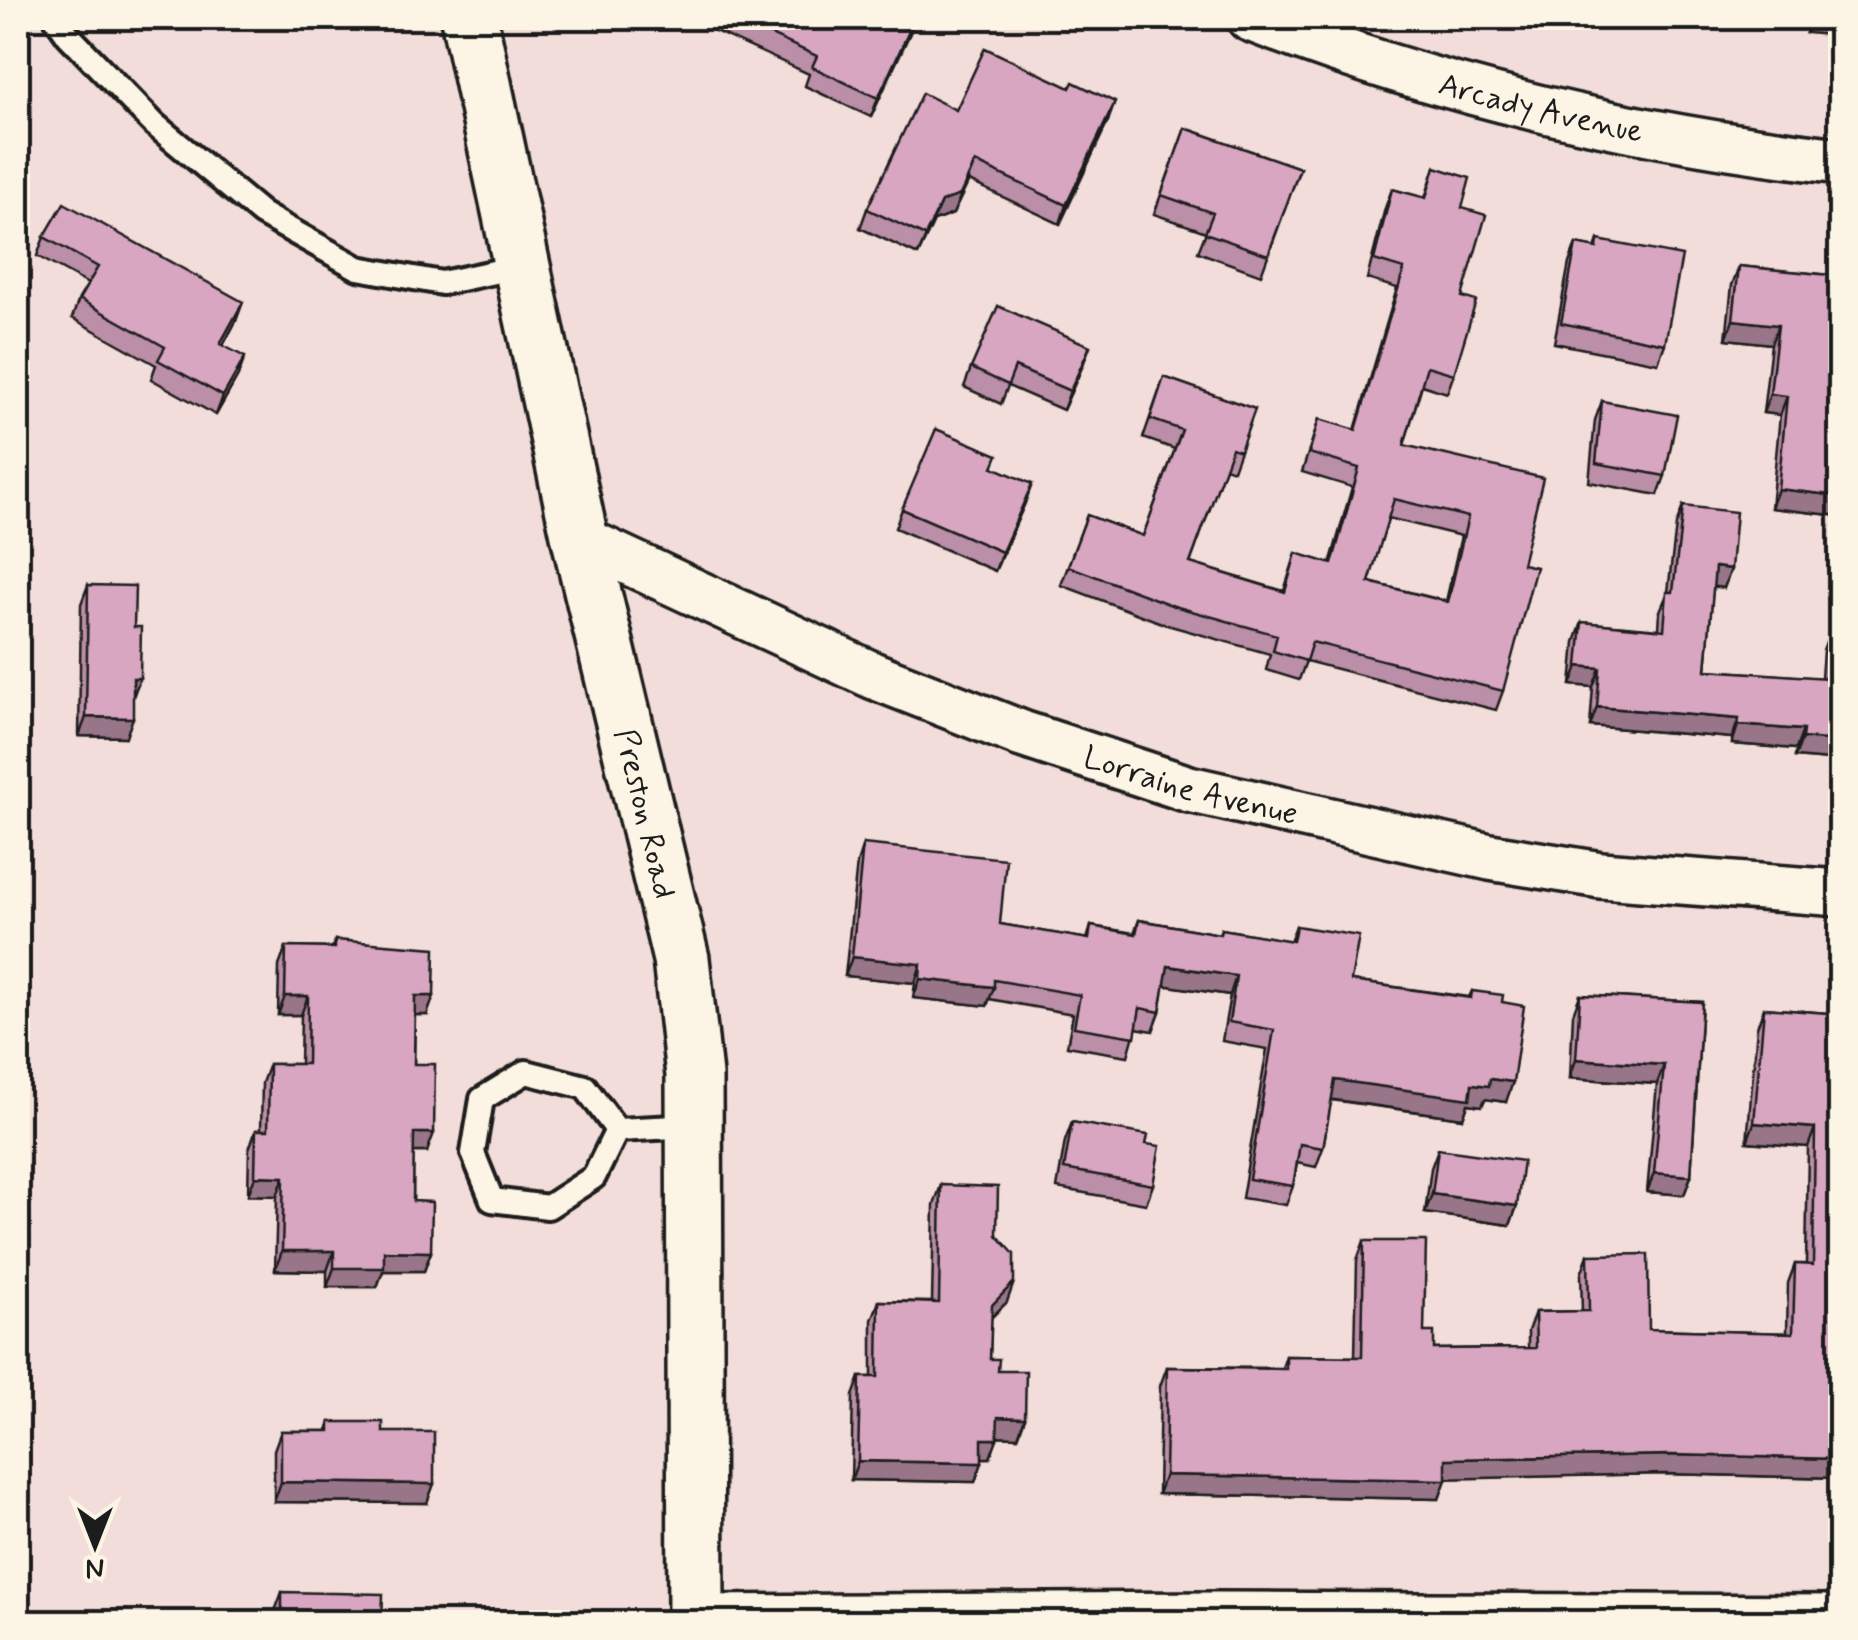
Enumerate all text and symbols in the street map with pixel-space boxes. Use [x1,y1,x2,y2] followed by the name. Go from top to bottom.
[1434,64,1647,153] street label: Arcady Avenue
[603,725,685,903] street label: Preston Road
[1078,737,1302,836] street label: Lorraine Avenue
[45,1495,145,1595] north arrow
[86,1549,104,1586] text: N

